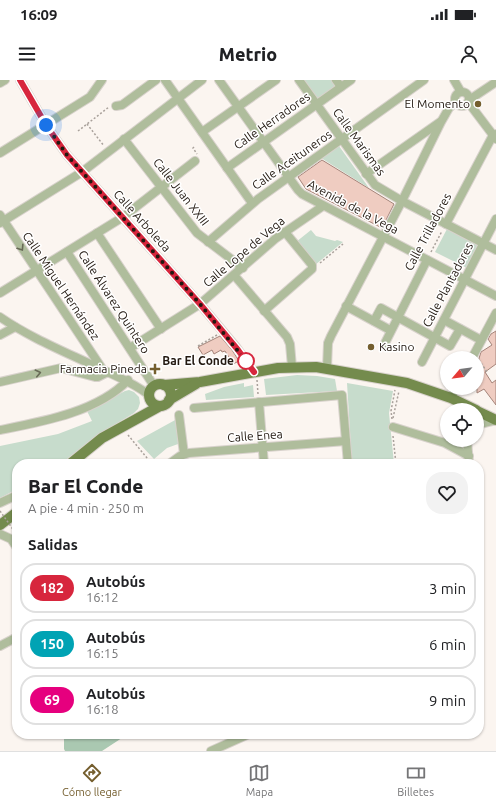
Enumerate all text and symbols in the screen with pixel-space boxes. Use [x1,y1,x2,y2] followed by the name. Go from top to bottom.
[20,6,58,23] text: 16:09
[16,43,38,65] icon: menu
[458,43,480,65] icon: person
[219,44,277,64] text: Metrio
[231,89,312,152] street label: Calle Herradores
[404,97,470,110] place label: El Momento
[473,99,483,109] marker: El Momento
[331,105,388,178] street label: Calle Marismas
[36,115,56,135] your location
[250,127,334,192] street label: Calle Aceituneros
[151,155,212,228] street label: Calle Juan XXIII
[306,177,401,236] street label: Avenida de la Vega
[111,187,173,254] street label: Calle Arboleda
[402,191,453,273] street label: Calle Trilladores
[200,214,287,289] street label: Calle Lope de Vega
[20,229,103,343] street label: Calle Miguel Hernández
[420,240,475,329] street label: Calle Plantadores
[17,244,24,251] one-way arrow
[76,248,153,356] street label: Calle Álvarez Quintero
[379,340,414,353] place label: Kasino
[366,342,376,352] marker: Kasino
[440,351,484,395] north arrow
[440,351,484,447] map controls
[237,352,255,370] marker: Bar El Conde
[162,354,234,367] place label: Bar El Conde
[60,362,147,375] place label: Farmacia Pineda
[150,364,160,374] marker: Farmacia Pineda
[35,369,41,377] one-way arrow
[440,403,484,447] button: locate
[227,427,283,444] street label: Calle Enea
[426,472,468,514] button: heart
[28,475,143,497] text: Bar El Conde
[28,501,144,515] text: A pie · 4 min · 250 m
[28,536,78,553] text: Salidas
[86,573,145,590] text: Autobús
[40,580,64,596] text: 182
[429,580,466,597] text: 3 min
[86,590,119,604] text: 16:12
[86,629,145,646] text: Autobús
[40,636,64,652] text: 150
[429,636,466,653] text: 6 min
[86,646,119,660] text: 16:15
[86,685,145,702] text: Autobús
[44,692,60,708] text: 69
[429,692,466,709] text: 9 min
[86,702,119,716] text: 16:18
[62,762,122,798] tab: Cómo llegar
[246,762,273,798] tab: Mapa
[397,762,434,798] tab: Billetes

